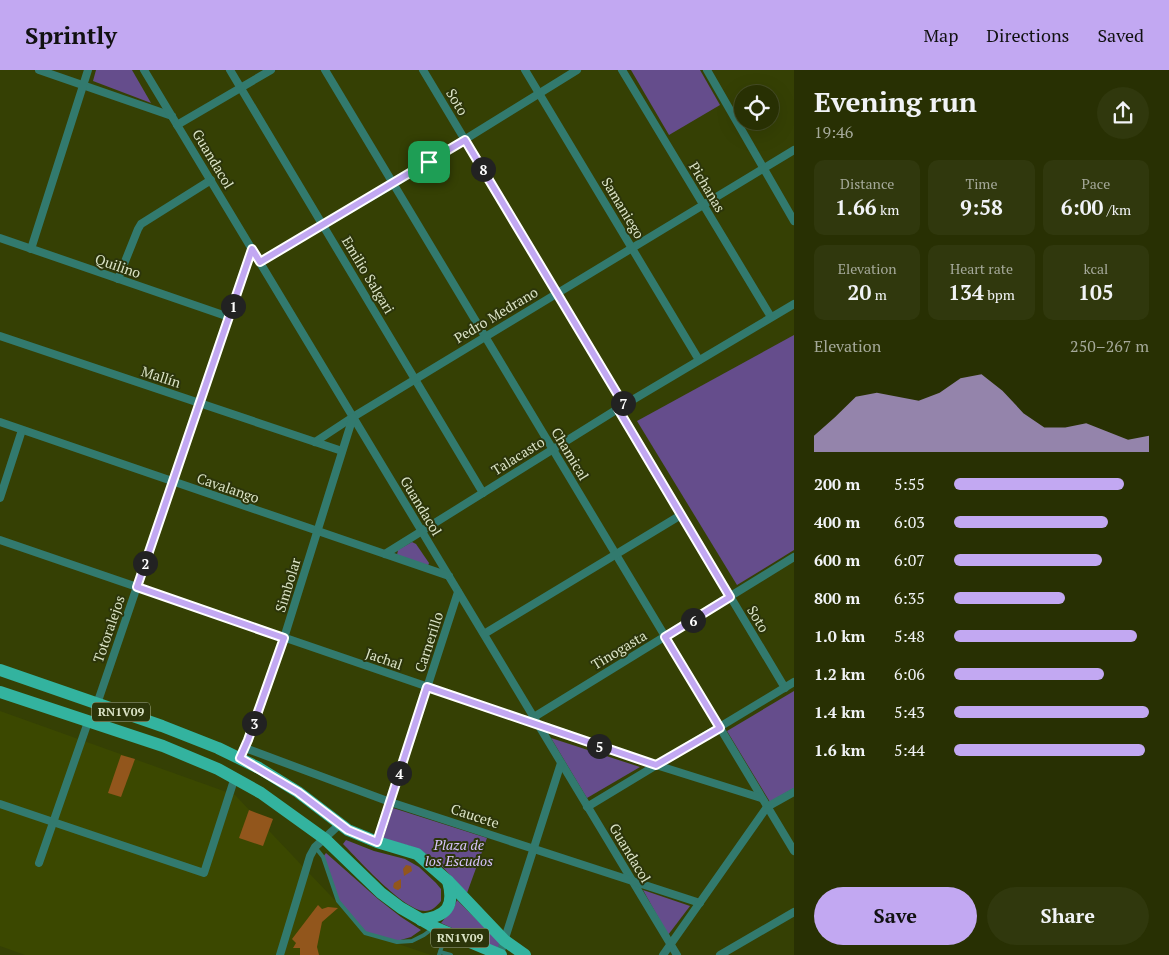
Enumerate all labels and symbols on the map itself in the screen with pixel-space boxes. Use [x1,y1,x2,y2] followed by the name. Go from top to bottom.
[442,85,473,119] street label: Soto
[188,126,239,192] street label: Guandacol
[408,141,450,183] pin
[470,156,496,182] pin: 8
[685,158,730,216] street label: Pichanas
[598,174,649,242] street label: Samaniego
[338,233,399,317] street label: Emilio Salgari
[93,249,144,282] street label: Quilino
[450,282,541,347] street label: Pedro Medrano
[220,294,246,318] pin: 1
[139,361,184,392] street label: Mallín
[610,390,636,416] pin: 7
[547,424,594,484] street label: Chamical
[488,432,548,479] street label: Talacasto
[194,468,262,507] street label: Cavalango
[396,473,447,539] street label: Guandacol
[132,550,158,576] pin: 2
[270,555,305,614] street label: Simbolar
[88,593,129,665] street label: Totoralejos
[743,602,774,636] street label: Soto
[680,608,706,632] pin: 6
[410,609,447,675] street label: Carnerillo
[587,626,650,674] street label: Tinogasta
[363,643,405,674] street label: Jachal
[92,702,150,722] road number: RN1V09
[242,710,266,736] pin: 3
[586,734,612,758] pin: 5
[386,760,412,786] pin: 4
[449,799,502,832] street label: Caucete
[605,820,656,886] street label: Guandacol
[425,835,493,870] park label: Plaza de los Escudos
[431,928,489,948] road number: RN1V09

